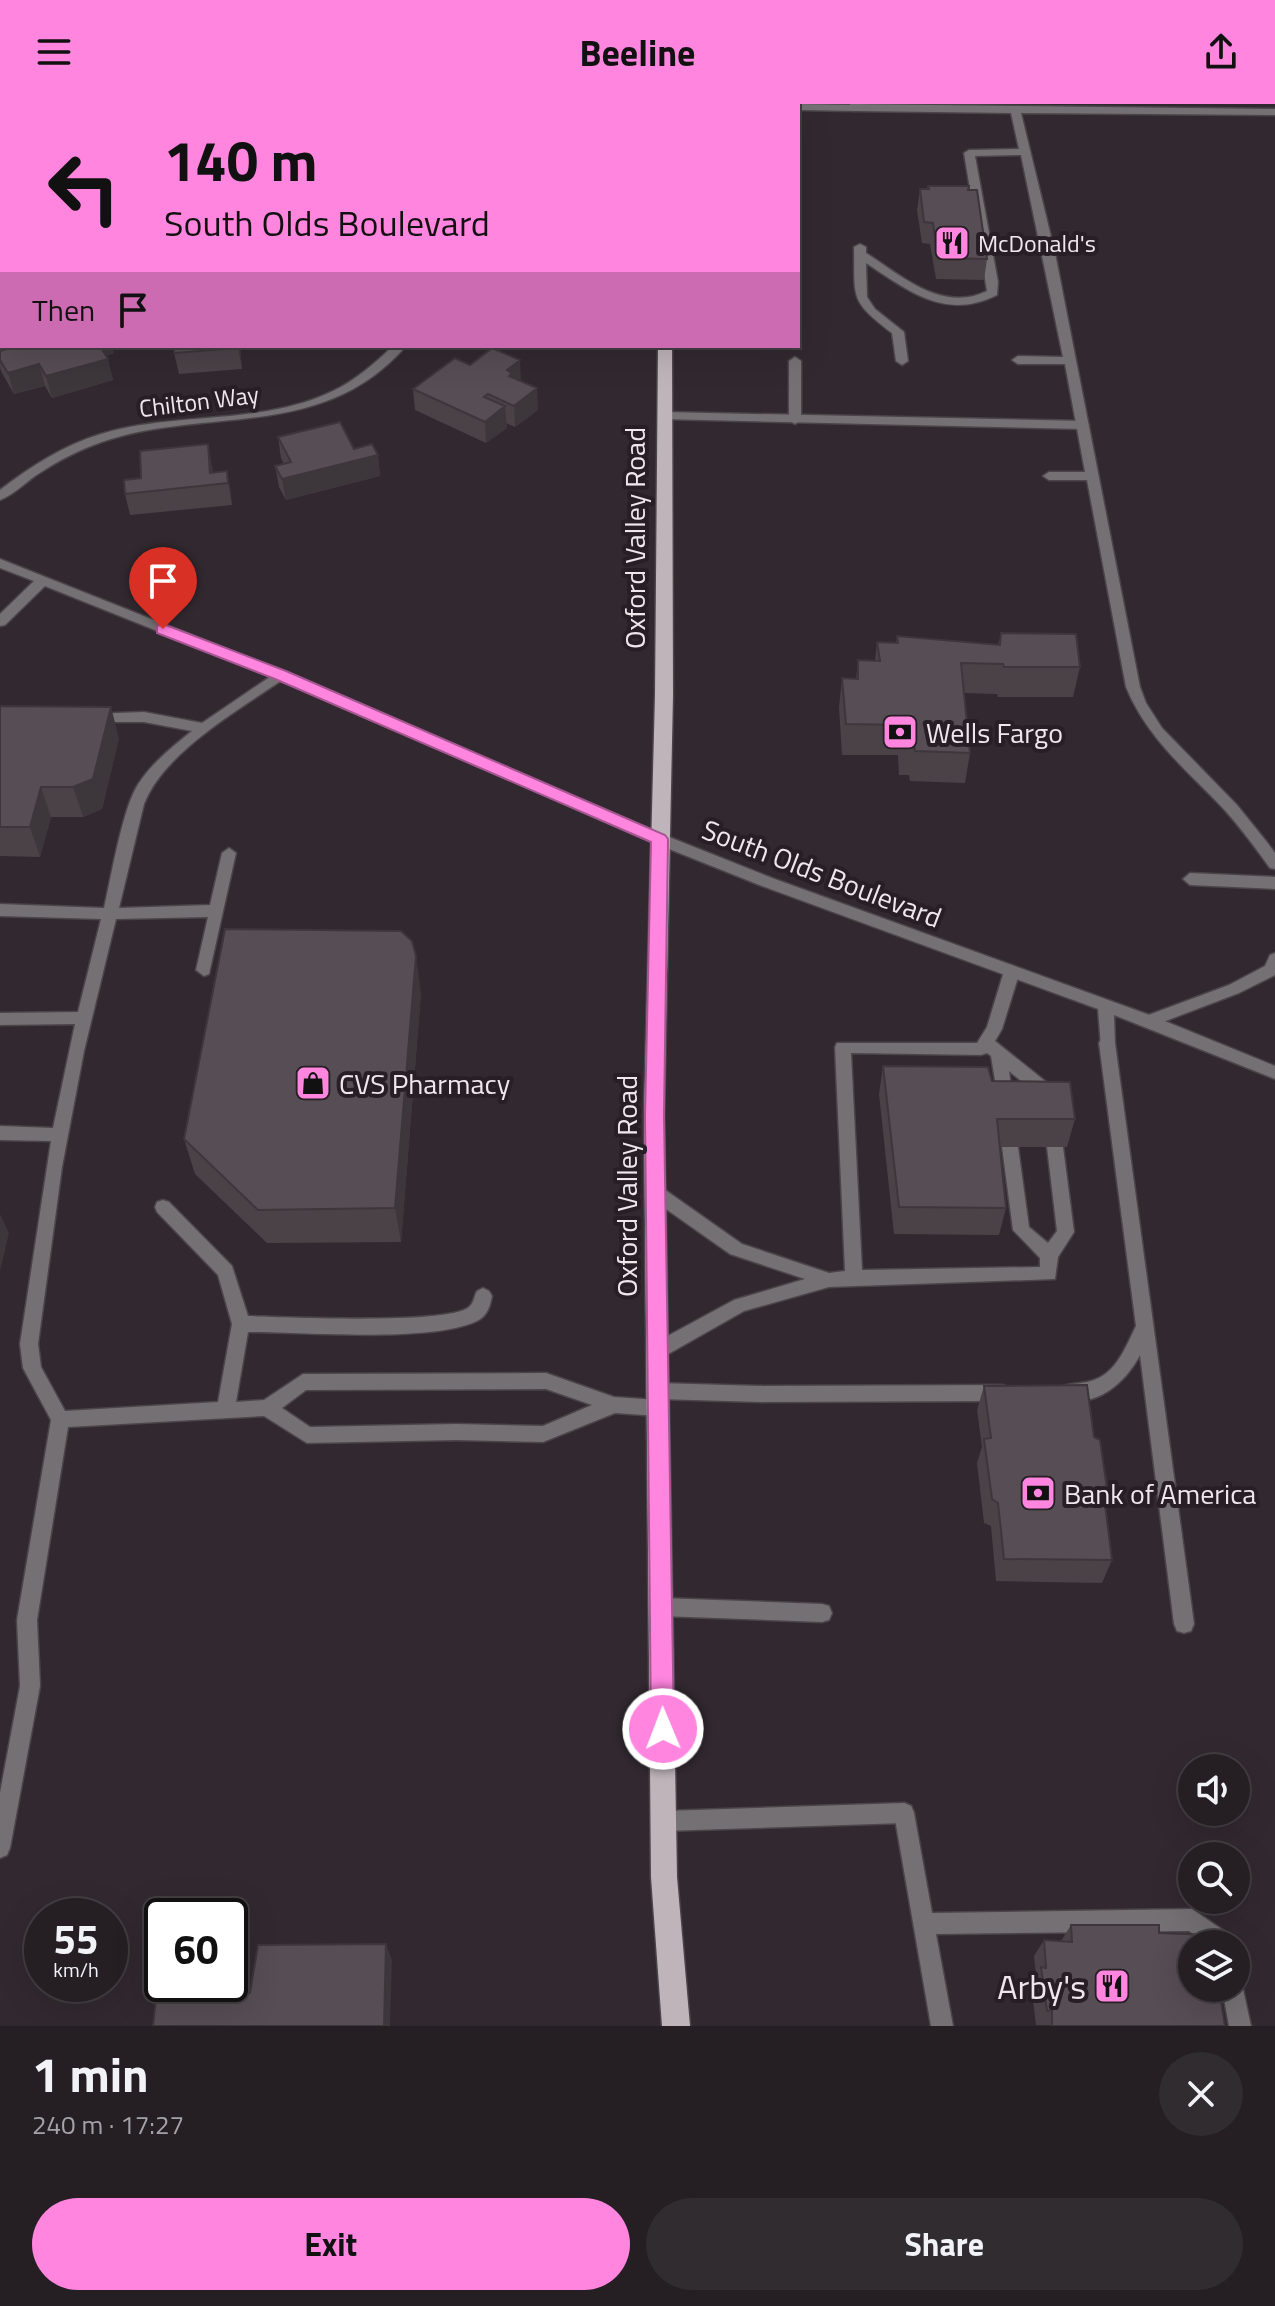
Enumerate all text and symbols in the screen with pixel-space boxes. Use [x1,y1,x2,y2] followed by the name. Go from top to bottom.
[580,25,695,80] text: Beeline
[32,30,76,74] icon: menu
[1199,30,1243,74] icon: share
[164,118,317,203] text: 140 m
[32,136,136,240] icon: left
[164,195,490,250] text: South Olds Boulevard
[933,224,971,262] restaurant icon: McDonald's
[978,225,1096,261] place label: McDonald's
[32,287,95,333] text: Then
[111,288,155,332] icon: arrive
[137,376,261,426] street label: Chilton Way
[613,427,656,649] street label: Oxford Valley Road
[129,547,197,629] pin
[141,559,185,603] icon: arrive
[926,711,1063,754] place label: Wells Fargo
[881,713,919,751] bank icon: Wells Fargo
[696,808,948,938] street label: South Olds Boulevard
[339,1062,510,1105] place label: CVS Pharmacy
[294,1064,332,1102] shop icon: CVS Pharmacy
[605,1075,648,1297] street label: Oxford Valley Road
[1064,1472,1256,1515] place label: Bank of America
[1019,1474,1057,1512] bank icon: Bank of America
[621,1687,705,1771] position arrow
[1178,1754,1250,2002] map controls
[1178,1754,1250,1826] button: sound
[1178,1842,1250,1914] button: search
[144,1898,248,2002] speed limit sign: 60
[54,1909,98,1970] text: 55
[1178,1930,1250,2002] button: layers
[53,1954,99,1985] text: km/h
[997,1960,1086,2012] place label: Arby's
[1093,1967,1131,2005] restaurant icon: Arby's
[32,2038,149,2111] text: 1 min
[1159,2052,1243,2136] button: close
[32,2105,184,2144] text: 240 m · 17:27
[32,2198,630,2290] button: Exit
[646,2198,1243,2290] button: Share

